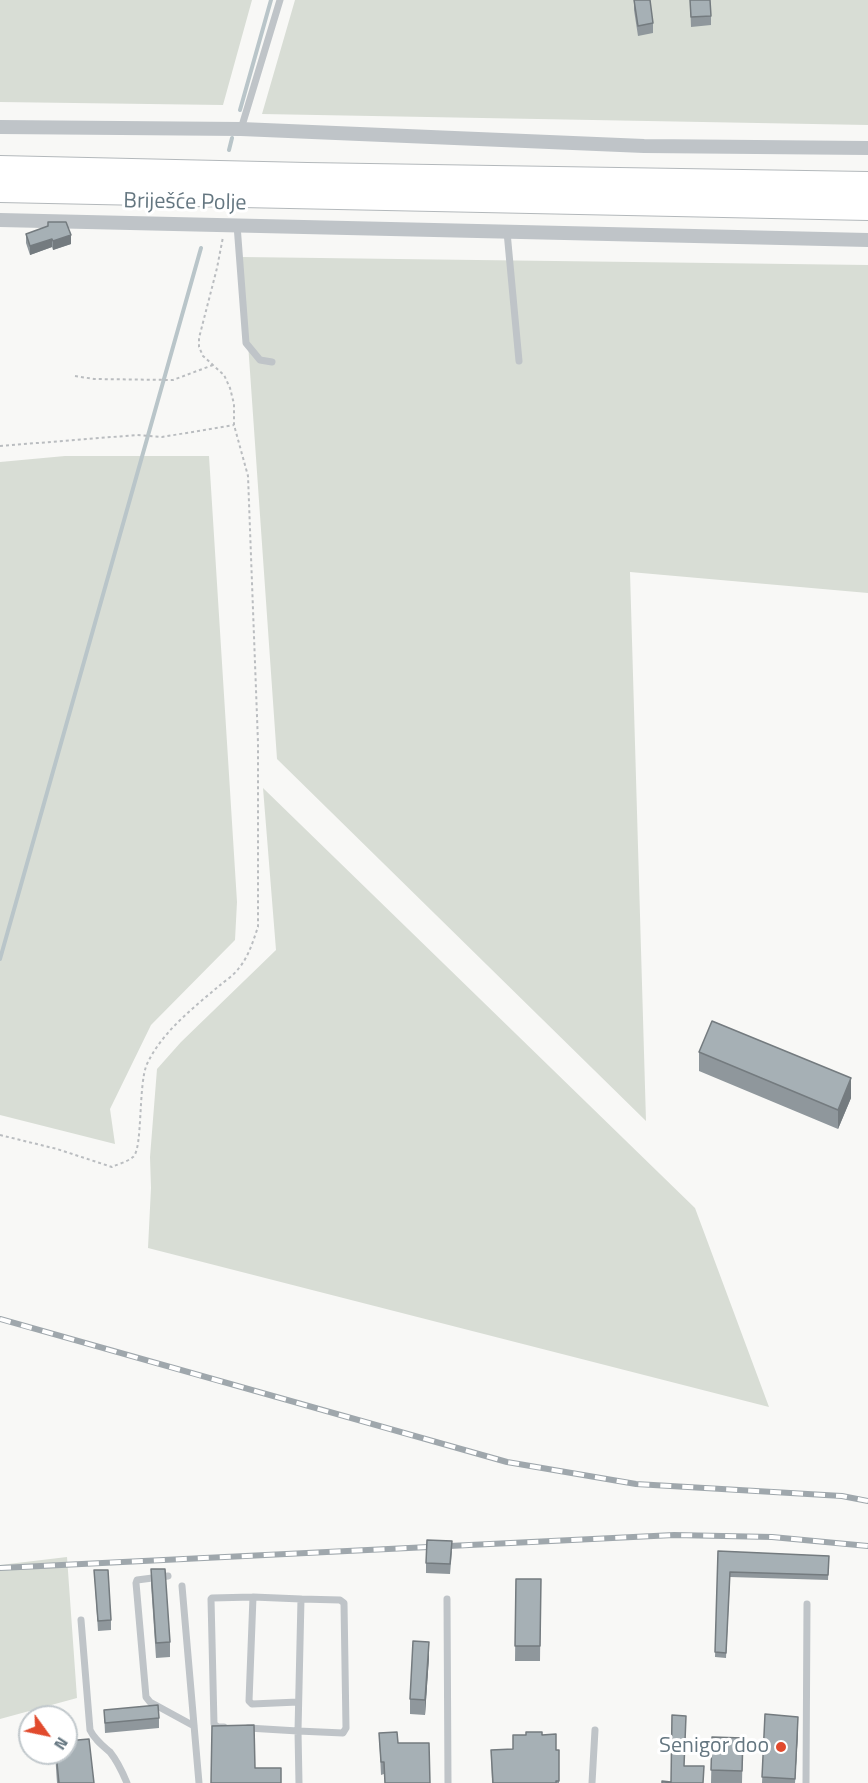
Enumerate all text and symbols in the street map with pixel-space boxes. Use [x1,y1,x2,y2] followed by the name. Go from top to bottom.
[123,189,247,217] street label: Briješće Polje
[18,1705,78,1765] north arrow
[48,1733,75,1755] text: N
[659,1734,769,1760] place label: Senigor doo
[774,1740,788,1754] marker: Senigor doo

